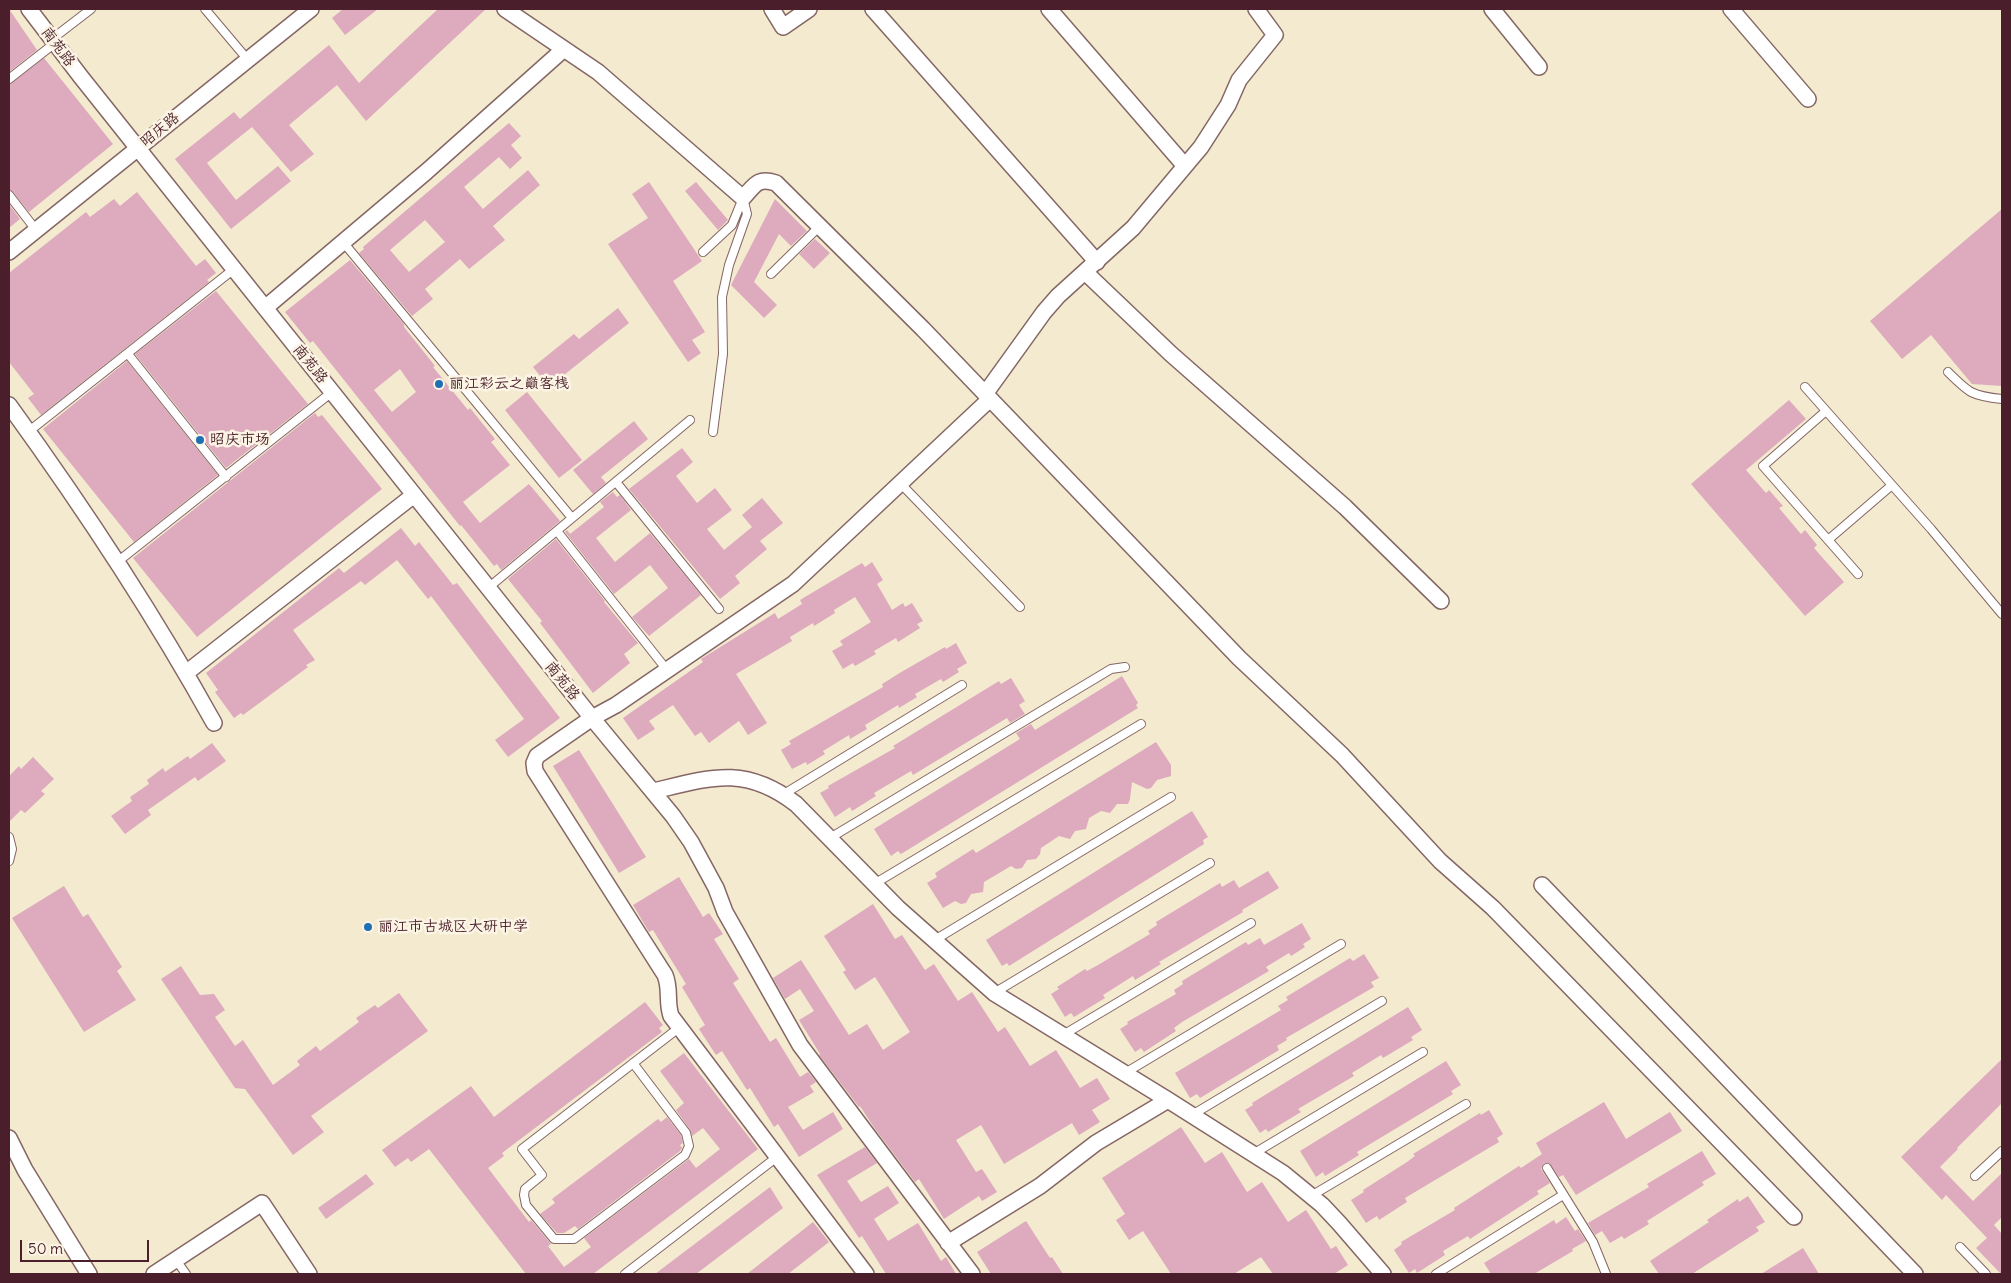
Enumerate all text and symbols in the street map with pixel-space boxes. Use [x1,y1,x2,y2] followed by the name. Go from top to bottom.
[37,24,79,70] street label: 南苑路
[137,109,183,151] street label: 昭庆路
[289,341,331,387] street label: 南苑路
[449,375,569,393] place label: 丽江彩云之巅客栈
[433,378,445,390] marker: 丽江彩云之巅客栈
[210,431,270,449] place label: 昭庆市场
[194,434,206,446] marker: 昭庆市场
[541,658,583,704] street label: 南苑路
[378,918,528,936] place label: 丽江市古城区大研中学
[362,921,374,933] marker: 丽江市古城区大研中学
[22,1230,151,1262] scale bar
[28,1239,63,1258] text: 50 m

